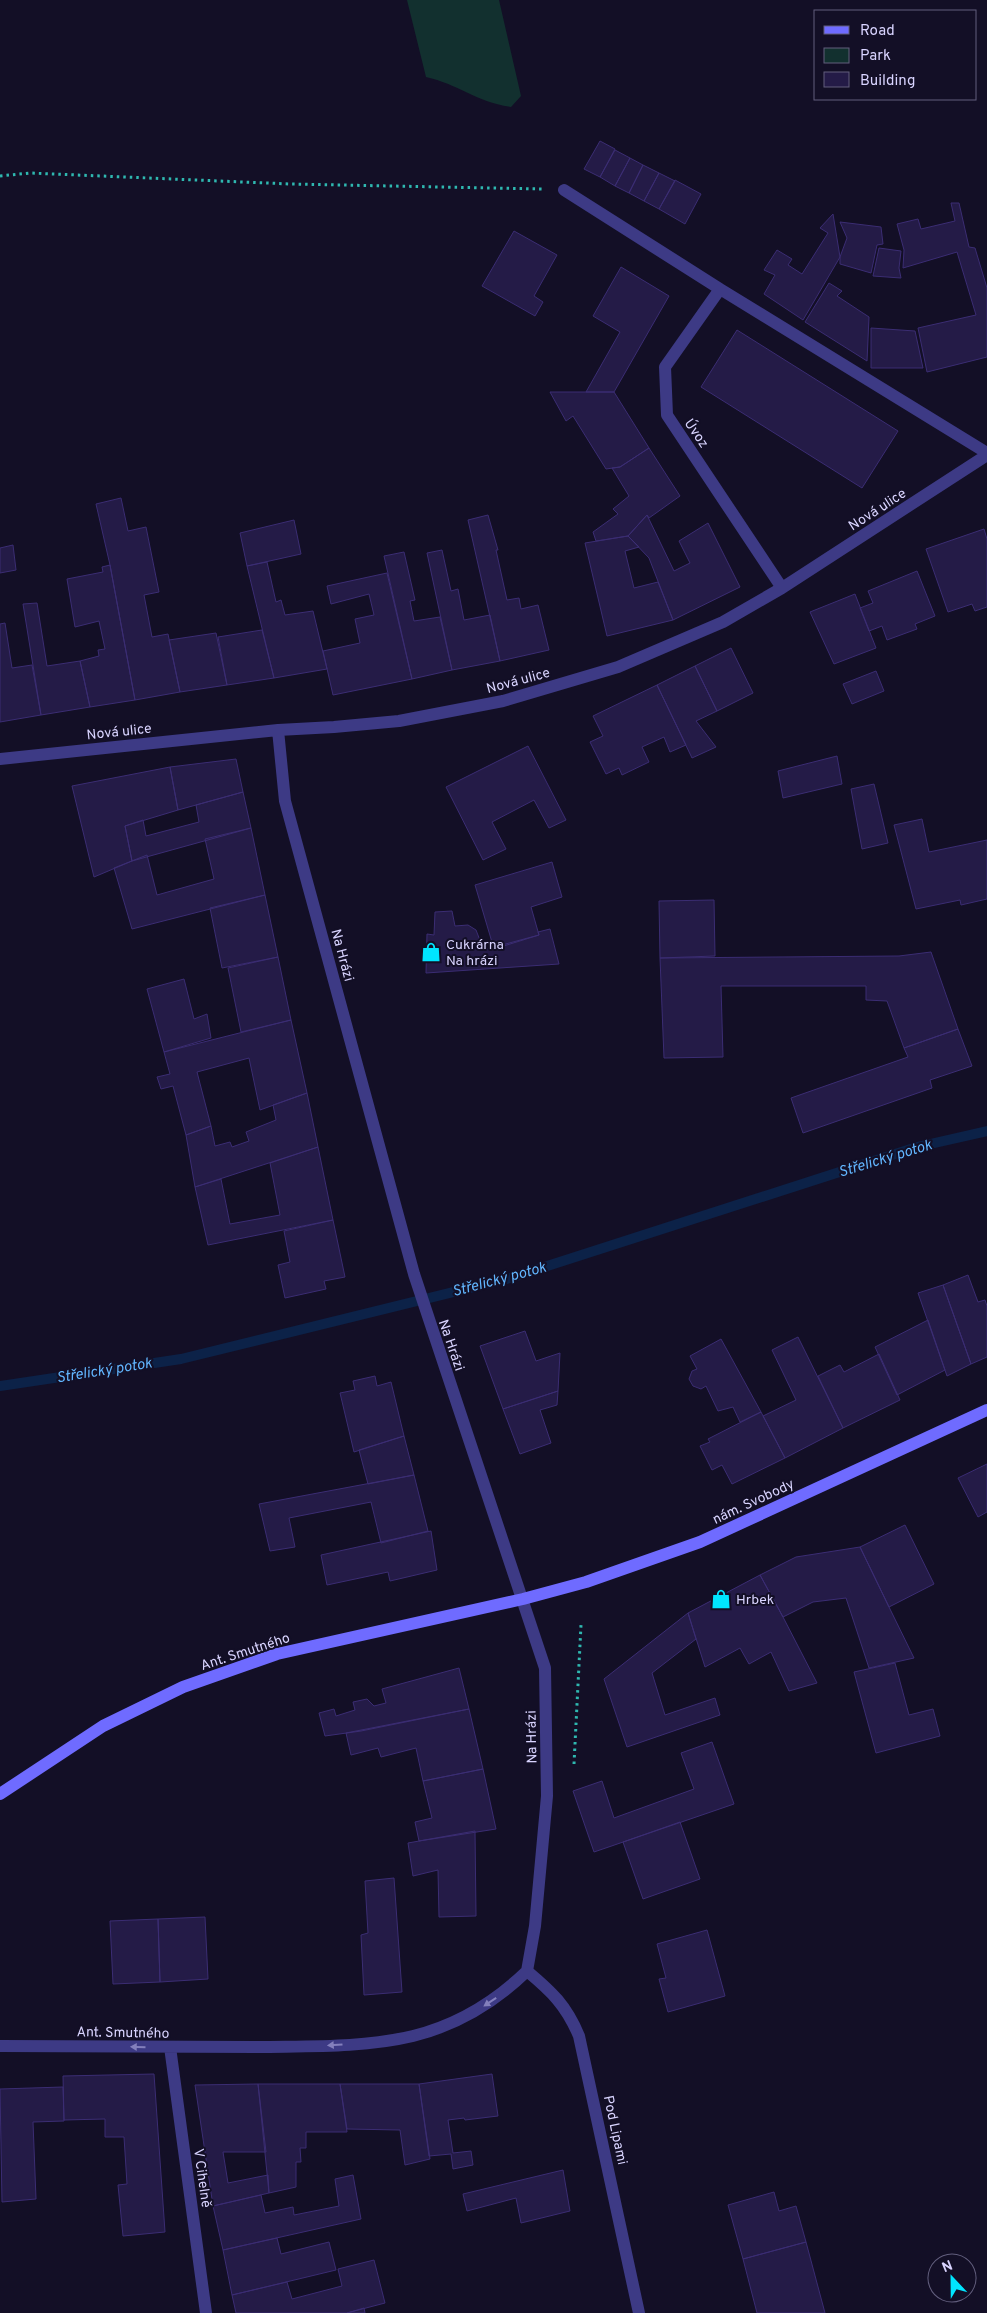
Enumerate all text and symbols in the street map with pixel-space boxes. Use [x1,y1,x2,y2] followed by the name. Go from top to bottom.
[814,10,977,100] legend
[860,22,895,41] text: Road
[860,47,891,66] text: Park
[860,72,915,91] text: Building
[680,415,712,452] street label: Úvoz
[846,485,910,535] street label: Nová ulice
[485,665,552,698] street label: Nová ulice
[86,721,152,744] street label: Nová ulice
[326,927,357,983] street label: Na Hrázi
[446,937,504,970] place label: Cukrárna Na hrázi
[420,941,442,963] shop icon: Cukrárna Na hrázi
[837,1136,935,1183] water label: Střelický potok
[450,1259,549,1302] water label: Střelický potok
[434,1317,467,1373] street label: Na Hrázi
[55,1354,154,1388] water label: Střelický potok
[710,1476,797,1529] street label: nám. Svobody
[710,1588,732,1610] shop icon: Hrbek
[736,1592,774,1609] place label: Hrbek
[199,1630,292,1675] street label: Ant. Smutného
[524,1710,541,1764] street label: Na Hrázi
[483,1997,496,2007] one-way arrow
[76,2024,170,2043] street label: Ant. Smutného
[327,2042,343,2050] one-way arrow
[129,2043,145,2051] one-way arrow
[599,2094,630,2167] street label: Pod Lipami
[189,2148,214,2209] street label: V Cihelně
[927,2253,977,2303] north arrow
[940,2258,956,2277] text: N

